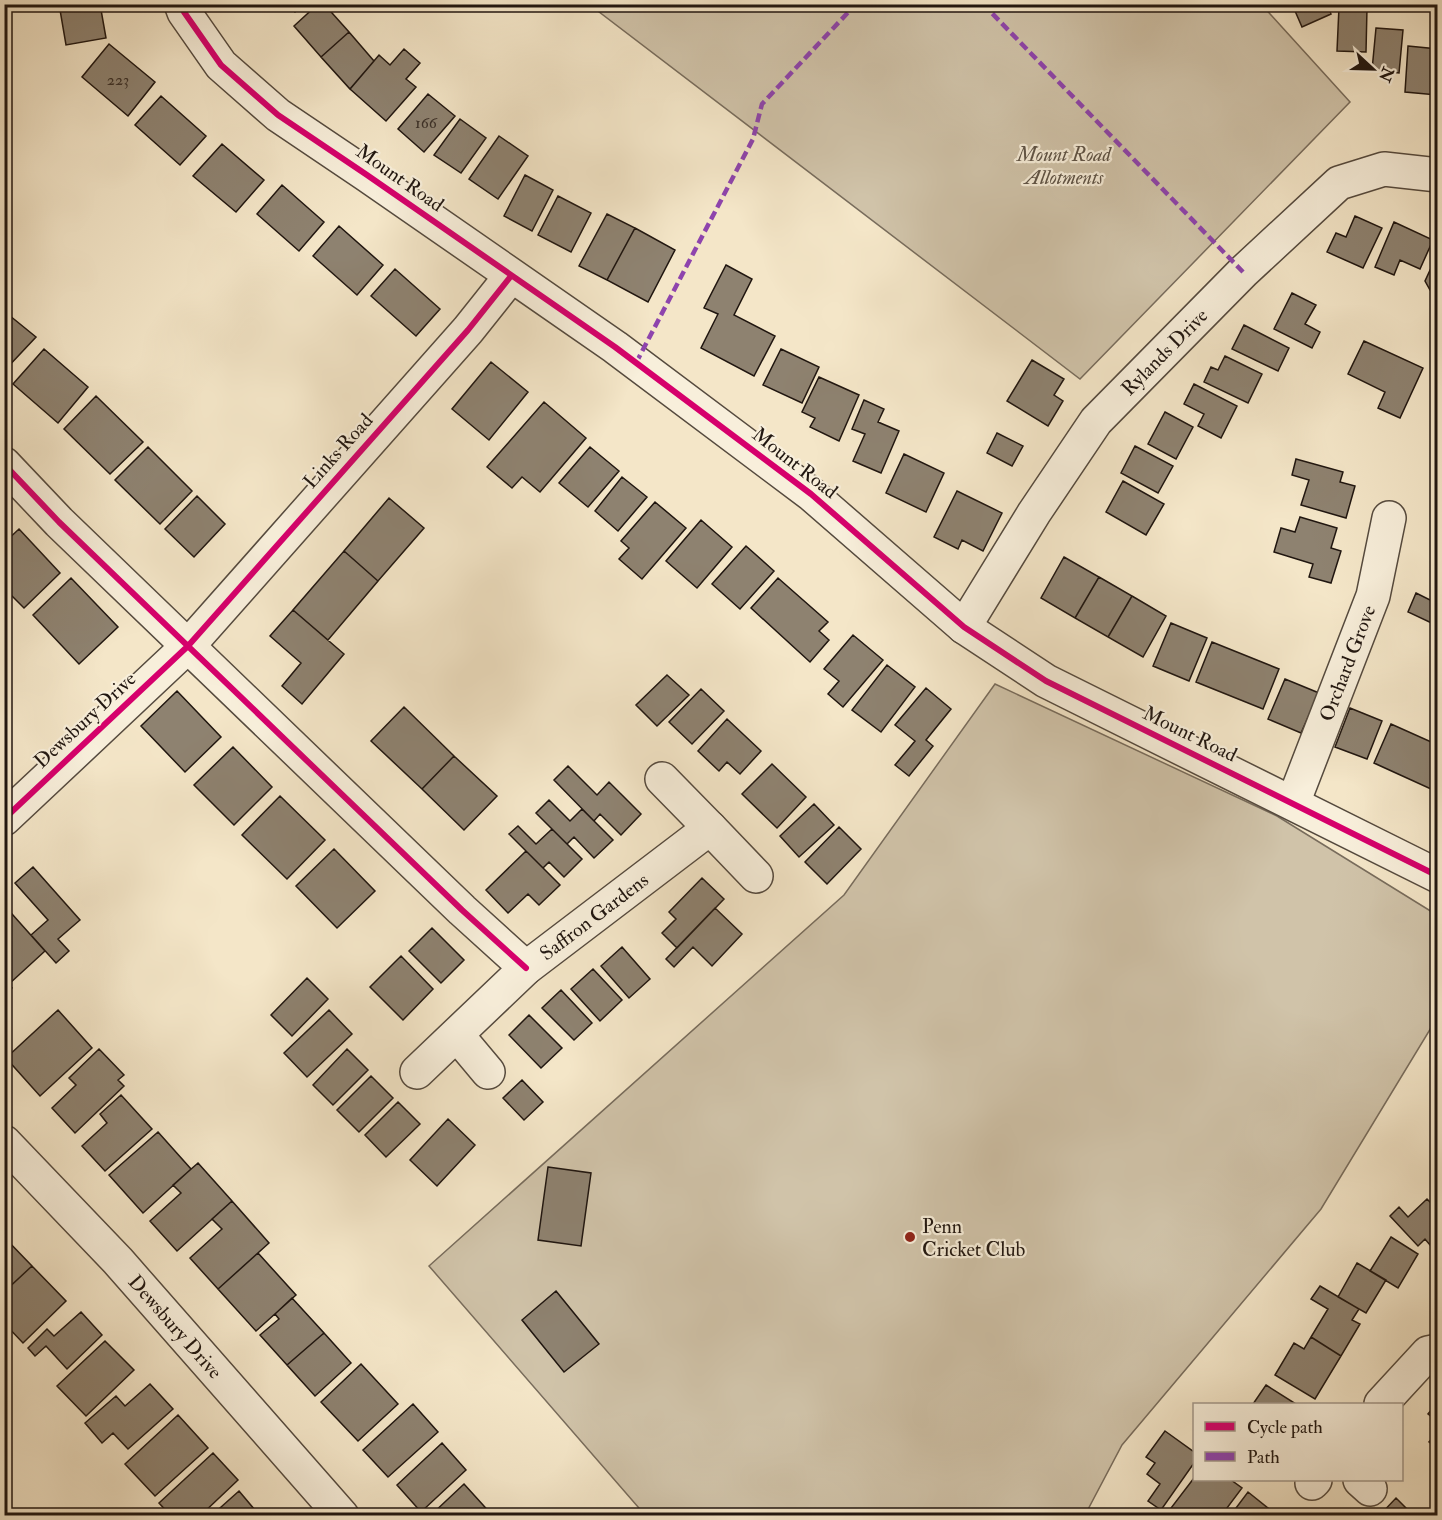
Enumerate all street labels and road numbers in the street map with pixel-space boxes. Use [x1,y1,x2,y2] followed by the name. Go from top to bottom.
[351,139,449,217] street label: Mount Road
[1116,303,1213,401] street label: Rylands Drive
[298,408,378,494] street label: Links Road
[747,422,843,504] street label: Mount Road
[1313,601,1381,725] street label: Orchard Grove
[29,666,141,774] street label: Dewsbury Drive
[1139,700,1241,768] street label: Mount Road
[535,867,653,966] street label: Saffron Gardens
[123,1269,228,1384] street label: Dewsbury Drive

